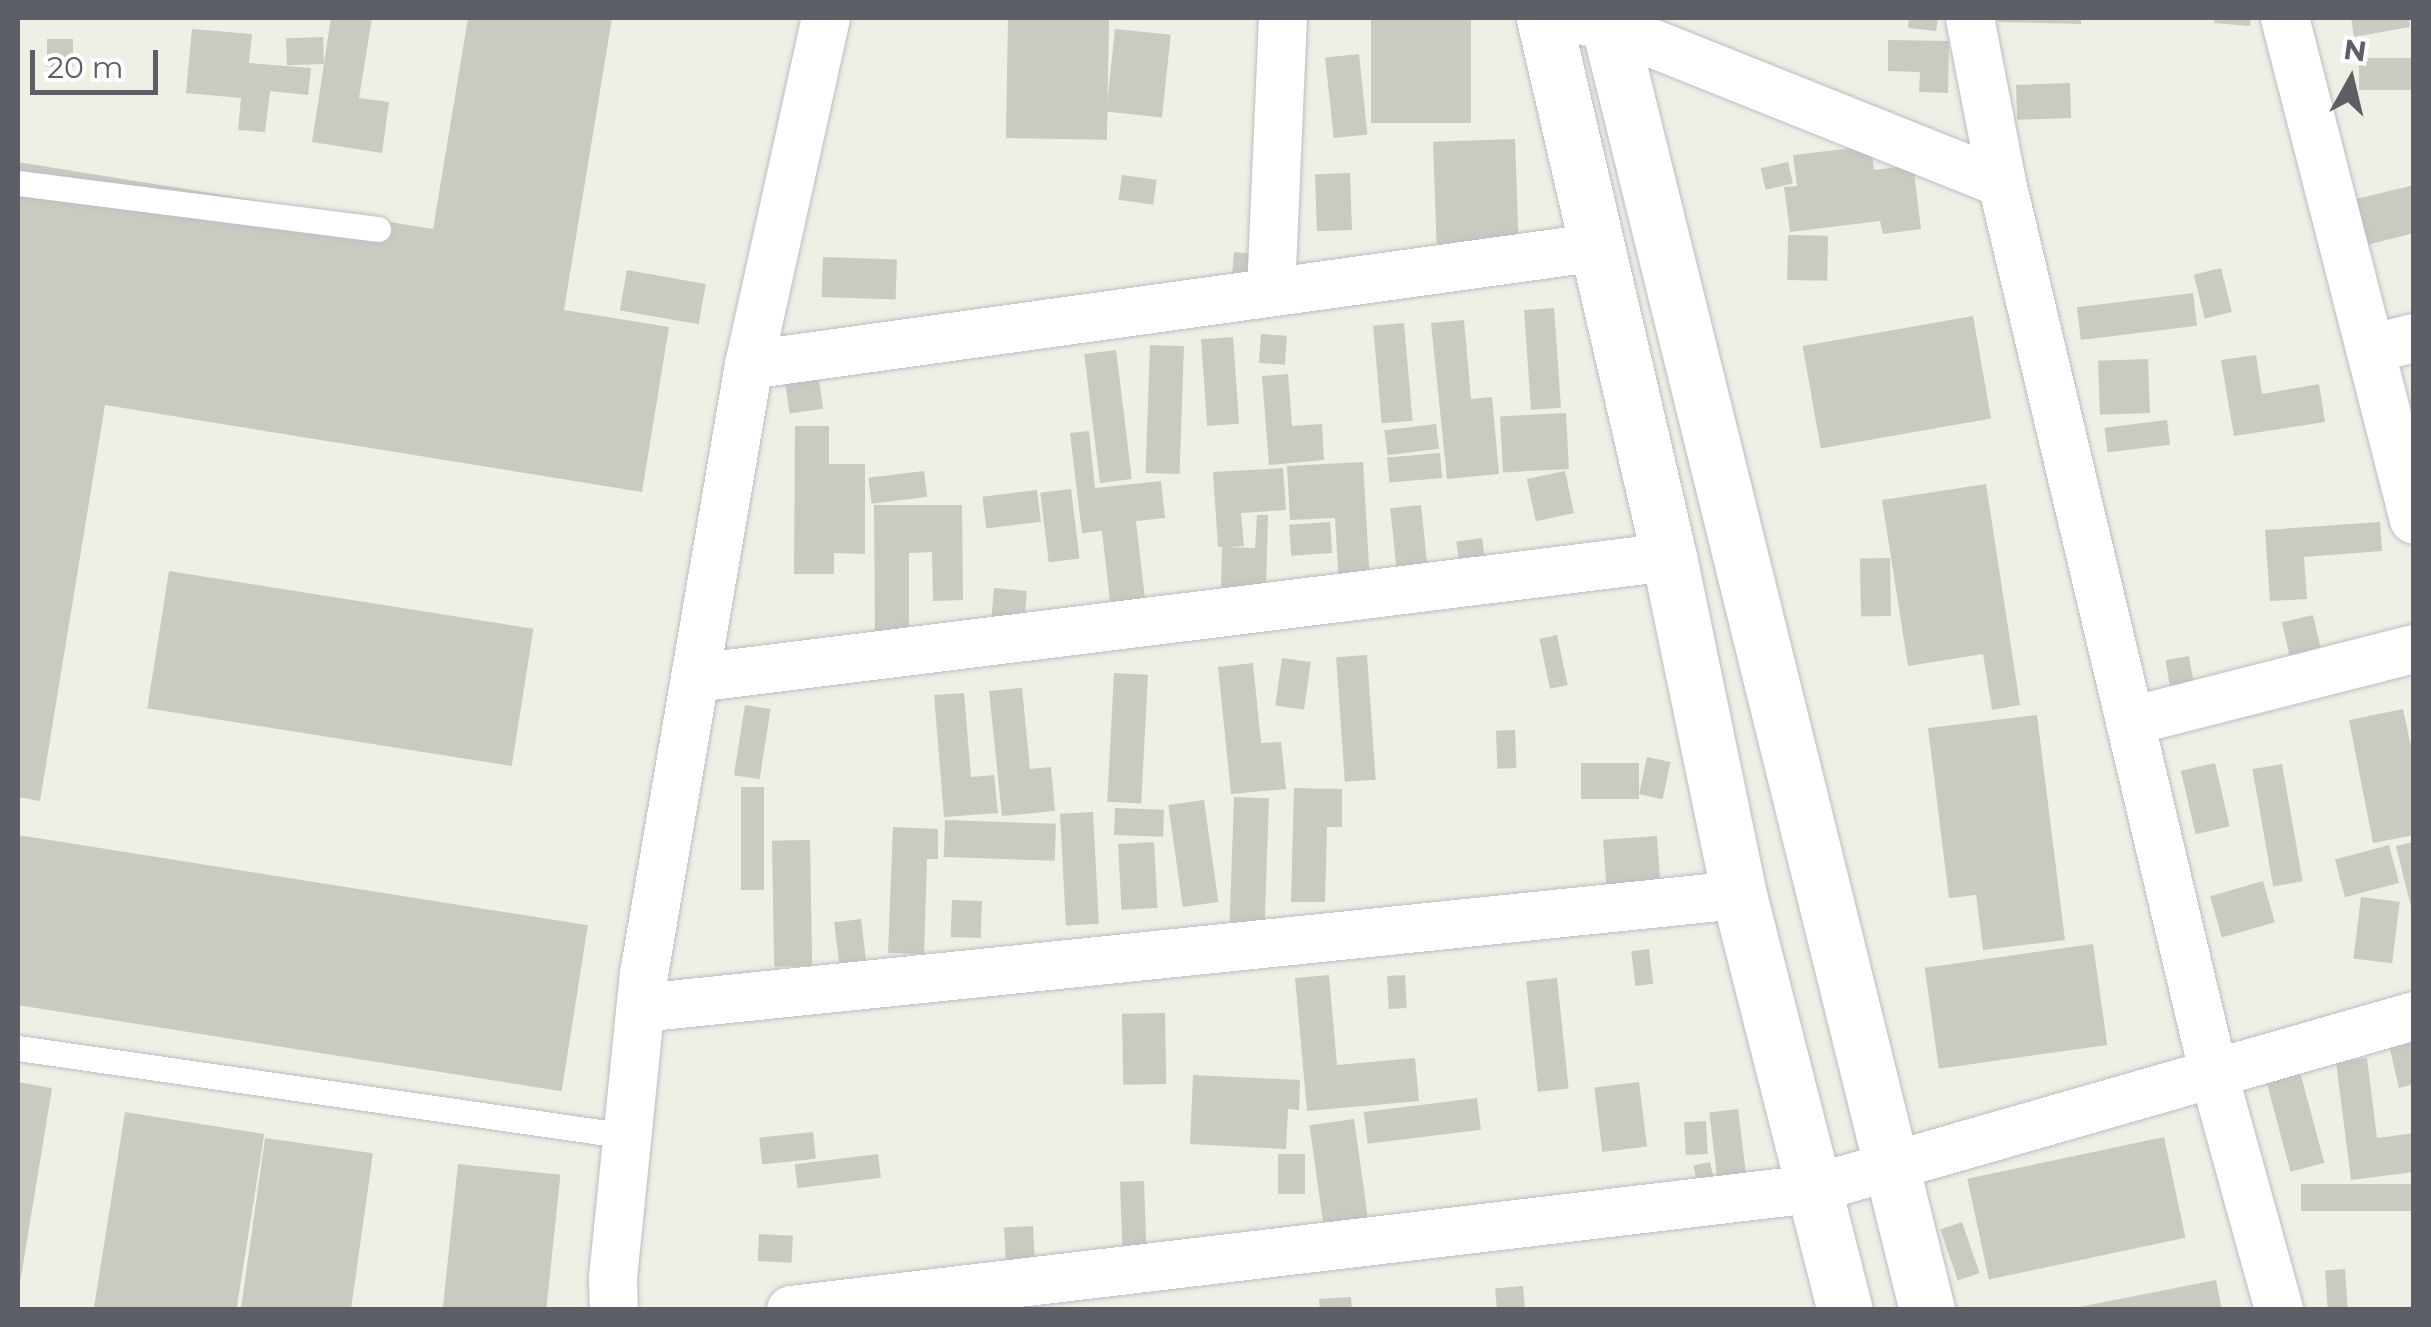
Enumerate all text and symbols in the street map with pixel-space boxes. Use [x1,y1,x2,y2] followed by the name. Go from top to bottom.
[35,30,162,92] scale bar
[2301,30,2401,130] north arrow
[2342,32,2369,69] text: N
[47,49,124,86] text: 20 m

